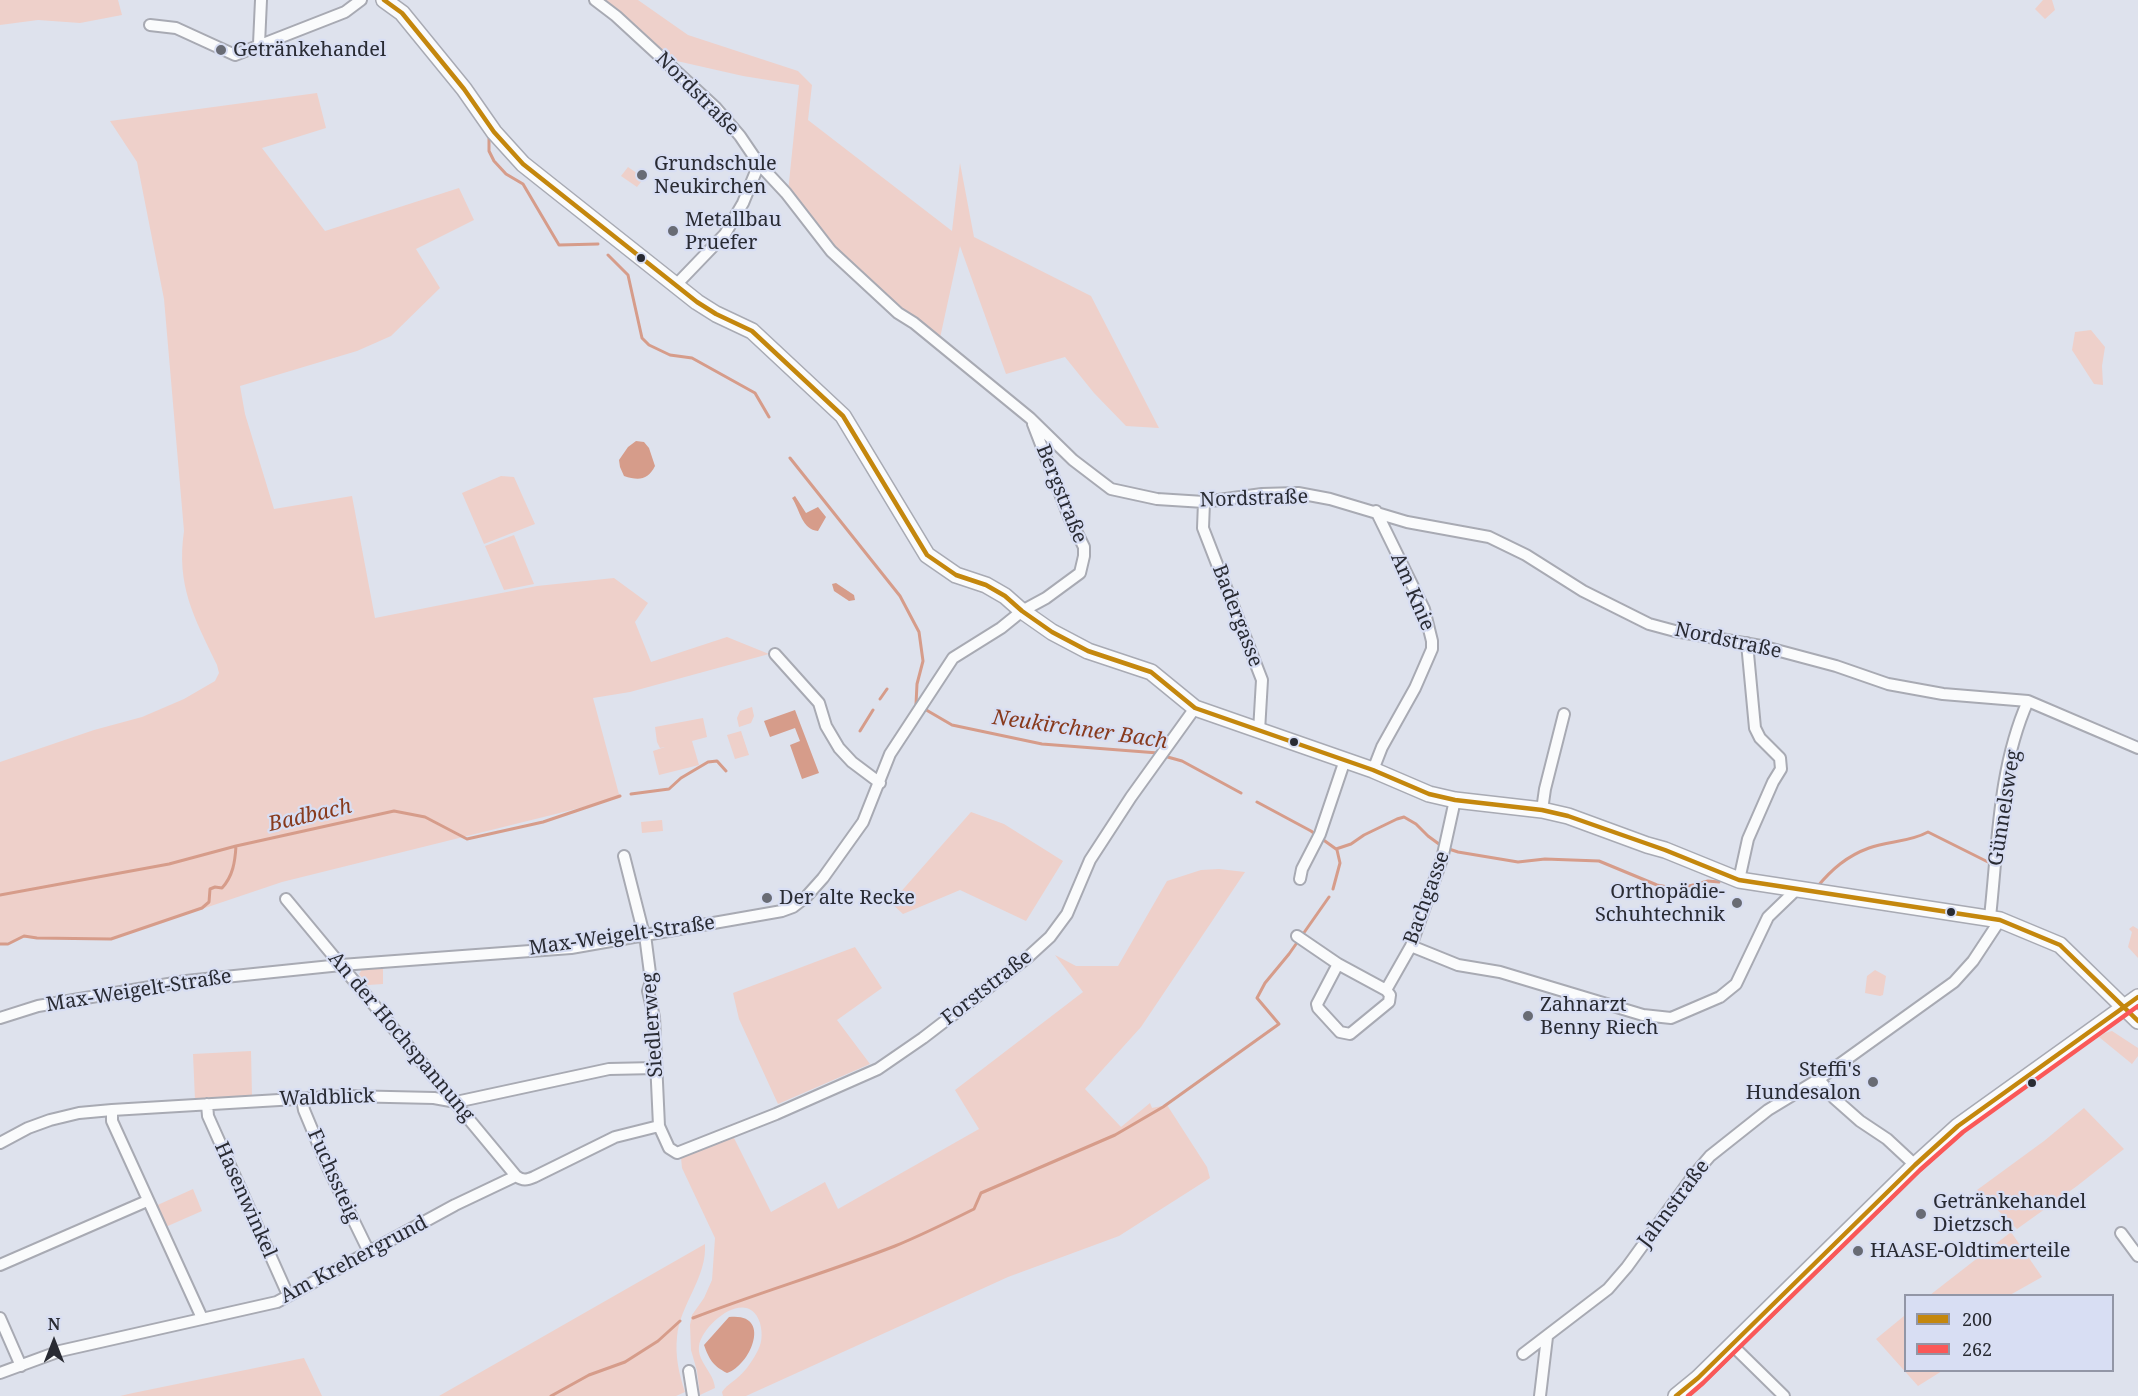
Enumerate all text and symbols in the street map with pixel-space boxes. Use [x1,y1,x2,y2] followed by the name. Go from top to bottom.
[233,38,386,62] place label: Getränkehandel
[214,43,228,57] marker: Getränkehandel
[650,47,744,141] street label: Nordstraße
[654,152,777,199] place label: Grundschule Neukirchen
[635,168,649,182] marker: Grundschule Neukirchen
[685,208,781,255] place label: Metallbau Pruefer
[666,224,680,238] marker: Metallbau Pruefer
[635,252,647,264] unlabelled marker
[1030,441,1092,547] street label: Bergstraße
[1199,485,1309,513] street label: Nordstraße
[1385,549,1439,635] street label: Am Knie
[1207,562,1267,670] street label: Badergasse
[1672,618,1784,664] street label: Nordstraße
[991,705,1169,755] water label: Neukirchner Bach
[1288,736,1300,748] unlabelled marker
[1984,748,2026,868] street label: Günnelsweg
[266,794,354,838] water label: Badbach
[1399,848,1455,948] street label: Bachgasse
[1595,880,1725,927] place label: Orthopädie- Schuhtechnik
[779,886,915,910] place label: Der alte Recke
[760,891,774,905] marker: Der alte Recke
[1730,896,1744,910] marker: Orthopädie- Schuhtechnik
[1945,906,1957,918] unlabelled marker
[528,911,716,961] street label: Max-Weigelt-Straße
[937,945,1037,1031] street label: Forststraße
[323,947,479,1127] street label: An der Hochspannung
[45,964,233,1018] street label: Max-Weigelt-Straße
[637,972,669,1078] street label: Siedlerweg
[1540,993,1658,1040] place label: Zahnarzt Benny Riech
[1521,1009,1535,1023] marker: Zahnarzt Benny Riech
[1746,1058,1861,1105] place label: Steffi's Hundesalon
[1866,1075,1880,1089] marker: Steffi's Hundesalon
[2026,1077,2038,1089] unlabelled marker
[279,1084,375,1112] street label: Waldblick
[302,1125,364,1227] street label: Fuchssteig
[209,1138,281,1262] street label: Hasenwinkel
[1633,1155,1715,1253] street label: Jahnstraße
[1933,1190,2086,1237] place label: Getränkehandel Dietzsch
[1914,1207,1928,1221] marker: Getränkehandel Dietzsch
[276,1211,432,1309] street label: Am Krehergrund
[1870,1239,2070,1263] place label: HAASE-Oldtimerteile
[1851,1244,1865,1258] marker: HAASE-Oldtimerteile
[1904,1294,2114,1372] legend
[1962,1307,1992,1331] text: 200
[24,1312,84,1372] north arrow
[48,1313,60,1335] text: N
[1962,1337,1992,1361] text: 262

